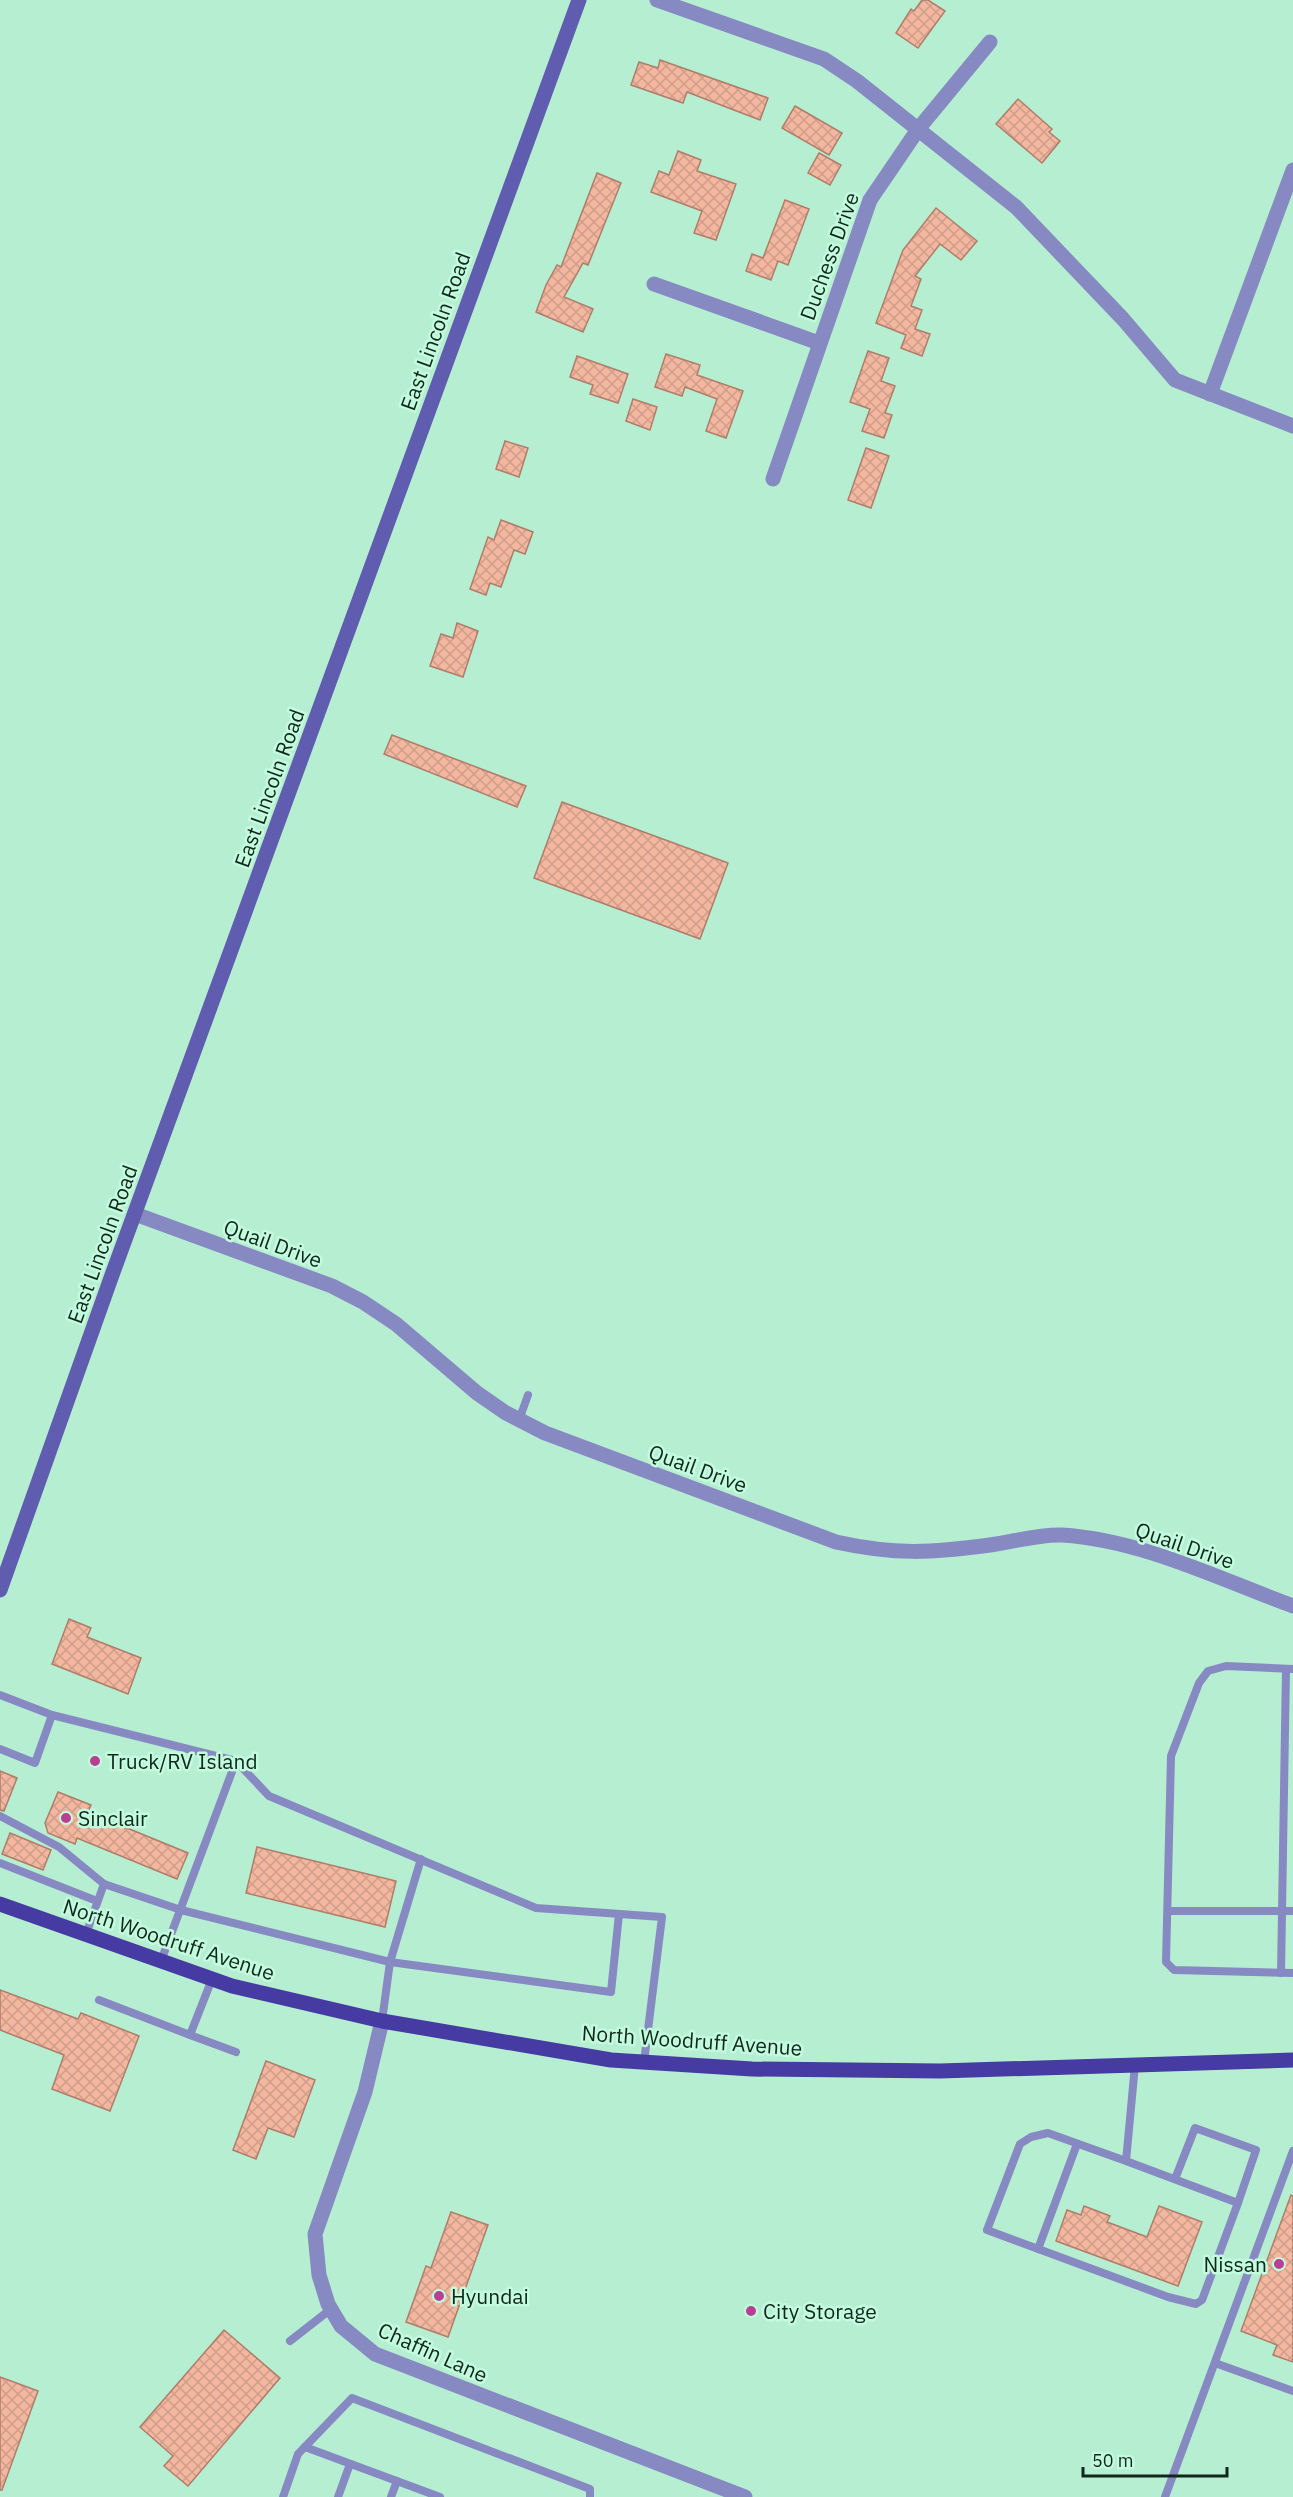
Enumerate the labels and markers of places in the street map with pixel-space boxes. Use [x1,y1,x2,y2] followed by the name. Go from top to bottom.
[107,1747,258,1775] place label: Truck/RV Island
[88,1754,102,1768] marker: Truck/RV Island
[78,1804,148,1832] place label: Sinclair
[59,1811,73,1825] marker: Sinclair
[1203,2250,1267,2278] place label: Nissan
[1272,2257,1286,2271] marker: Nissan
[451,2282,529,2310] place label: Hyundai
[432,2289,446,2303] marker: Hyundai
[763,2297,877,2325] place label: City Storage
[744,2304,758,2318] marker: City Storage

